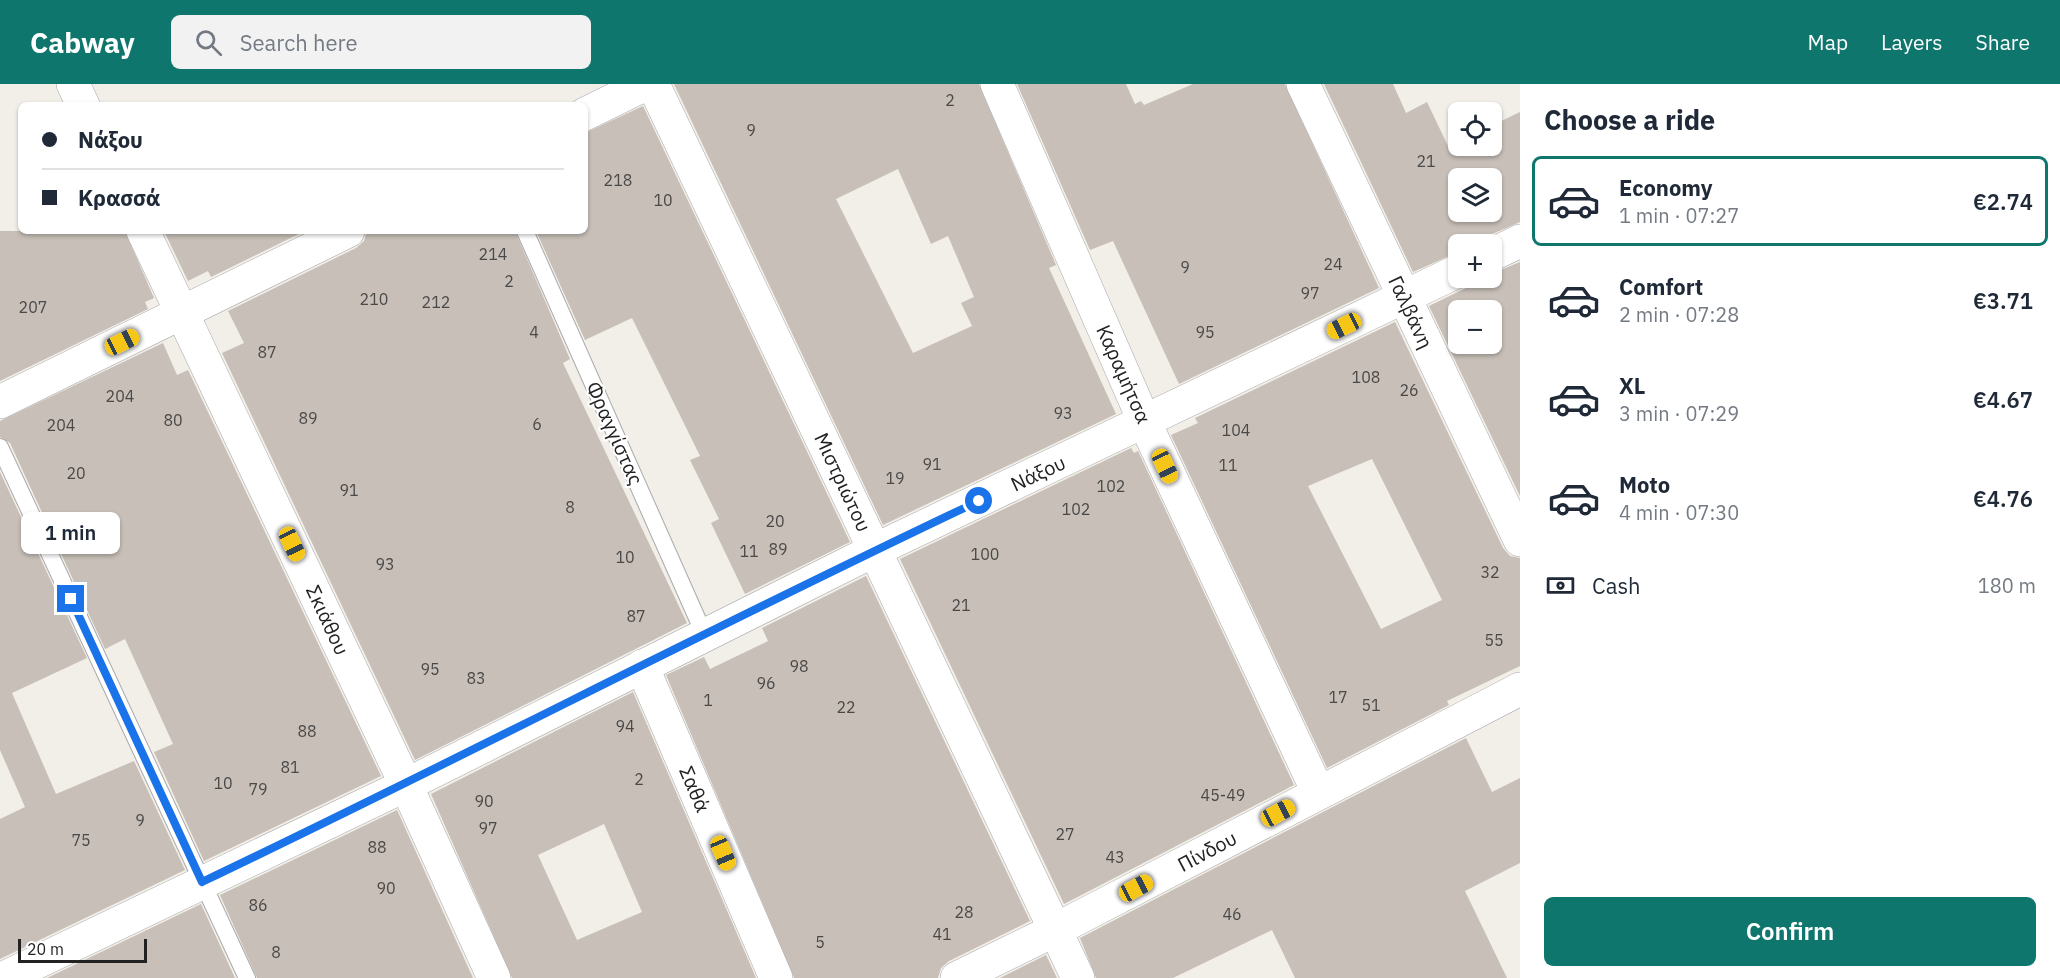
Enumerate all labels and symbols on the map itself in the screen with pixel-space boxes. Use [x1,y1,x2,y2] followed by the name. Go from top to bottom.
[945,90,955,110] house number: 2
[746,120,756,140] house number: 9
[1416,151,1436,171] house number: 21
[604,170,632,190] house number: 218
[653,190,673,210] house number: 10
[479,244,507,264] house number: 214
[1323,254,1343,274] house number: 24
[1180,257,1190,277] house number: 9
[504,271,514,291] house number: 2
[1382,271,1440,353] street label: Γαλβάνη
[1300,283,1320,303] house number: 97
[360,289,388,309] house number: 210
[422,292,450,312] house number: 212
[19,297,47,317] house number: 207
[1324,310,1364,342] car
[1090,320,1158,428] street label: Καραμήτσα
[529,322,539,342] house number: 4
[1195,322,1215,342] house number: 95
[102,326,142,358] car
[257,342,277,362] house number: 87
[1352,367,1380,387] house number: 108
[580,377,650,489] street label: Φραγγίστας
[1399,380,1419,400] house number: 26
[106,386,134,406] house number: 204
[1053,403,1073,423] house number: 93
[298,408,318,428] house number: 89
[163,410,183,430] house number: 80
[532,414,542,434] house number: 6
[47,415,75,435] house number: 204
[1222,420,1250,440] house number: 104
[808,428,878,536] street label: Μιστριώτου
[1149,446,1181,486] car
[1006,449,1070,497] street label: Νάξου
[922,454,942,474] house number: 91
[1218,455,1238,475] house number: 11
[66,463,86,483] house number: 20
[885,468,905,488] house number: 19
[1097,476,1125,496] house number: 102
[339,480,359,500] house number: 91
[965,487,992,514] route start
[565,497,575,517] house number: 8
[1062,499,1090,519] house number: 102
[765,511,785,531] house number: 20
[22,512,121,554] callout: 1 min
[276,524,308,564] car
[768,539,788,559] house number: 89
[739,541,759,561] house number: 11
[971,544,999,564] house number: 100
[615,547,635,567] house number: 10
[375,554,395,574] house number: 93
[1480,562,1500,582] house number: 32
[300,581,356,659] street label: Σκιάθου
[57,585,84,612] route end
[951,595,971,615] house number: 21
[626,606,646,626] house number: 87
[1484,630,1504,650] house number: 55
[789,656,809,676] house number: 98
[420,659,440,679] house number: 95
[466,668,486,688] house number: 83
[756,673,776,693] house number: 96
[1328,687,1348,707] house number: 17
[703,690,713,710] house number: 1
[1361,695,1381,715] house number: 51
[836,697,856,717] house number: 22
[615,716,635,736] house number: 94
[297,721,317,741] house number: 88
[280,757,300,777] house number: 81
[673,762,717,816] street label: Σαθά
[634,769,644,789] house number: 2
[213,773,233,793] house number: 10
[248,779,268,799] house number: 79
[1201,785,1245,805] house number: 45-49
[474,791,494,811] house number: 90
[1258,797,1298,829] car
[135,810,145,830] house number: 9
[478,818,498,838] house number: 97
[1055,824,1075,844] house number: 27
[1173,824,1241,878] street label: Πίνδου
[71,830,91,850] house number: 75
[708,833,738,873] car
[367,837,387,857] house number: 88
[1105,847,1125,867] house number: 43
[1116,872,1156,904] car
[376,878,396,898] house number: 90
[248,895,268,915] house number: 86
[954,902,974,922] house number: 28
[1222,904,1242,924] house number: 46
[932,924,952,944] house number: 41
[815,932,825,952] house number: 5
[18,936,147,964] scale bar
[271,942,281,962] house number: 8

